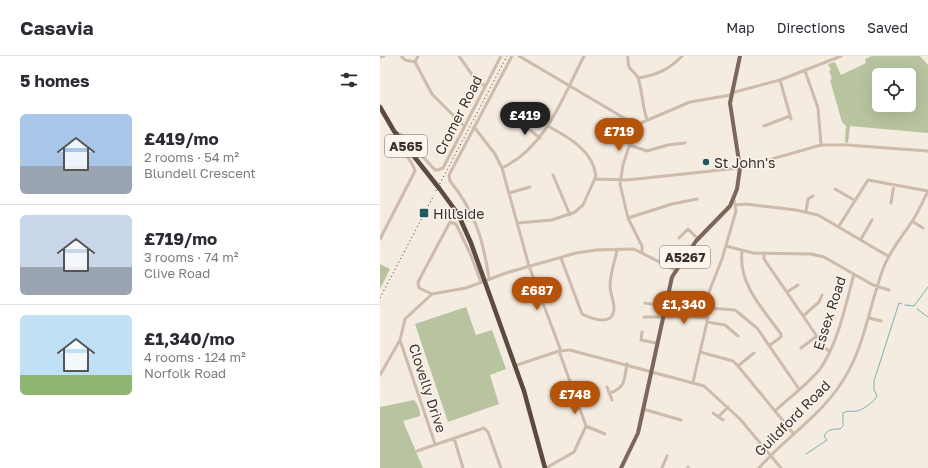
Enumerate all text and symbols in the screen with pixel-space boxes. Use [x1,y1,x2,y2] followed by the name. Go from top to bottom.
[20,16,94,39] text: Casavia
[726,19,755,36] text: Map
[777,19,845,36] text: Directions
[867,19,908,36] text: Saved
[872,68,916,112] map controls
[872,68,916,112] button: locate
[338,69,360,91] icon: filters
[20,70,90,91] text: 5 homes
[431,72,485,158] street label: Cromer Road
[501,102,549,136] pin: £419
[509,107,541,123] text: £419
[595,118,643,152] pin: £719
[604,123,634,139] text: £719
[144,128,219,149] text: £419/mo
[52,130,100,178] icon: home
[385,135,427,157] road number: A565
[144,149,239,165] text: 2 rooms · 54 m²
[714,154,776,171] place label: St John's
[701,157,711,167] marker: St John's
[144,165,256,181] text: Blundell Crescent
[433,205,484,222] place label: Hillside
[418,207,430,219] marker: Hillside
[144,228,217,249] text: £719/mo
[52,231,100,279] icon: home
[660,246,710,268] road number: A5267
[144,249,238,265] text: 3 rooms · 74 m²
[144,265,210,281] text: Clive Road
[809,274,849,352] street label: Essex Road
[513,277,561,311] pin: £687
[521,282,553,298] text: £687
[651,291,717,325] pin: £1,340
[662,296,706,312] text: £1,340
[144,328,235,349] text: £1,340/mo
[52,331,100,379] icon: home
[406,341,450,435] street label: Clovelly Drive
[144,349,246,365] text: 4 rooms · 124 m²
[144,365,226,381] text: Norfolk Road
[751,377,833,459] street label: Guildford Road
[551,381,599,415] pin: £748
[559,386,591,402] text: £748

